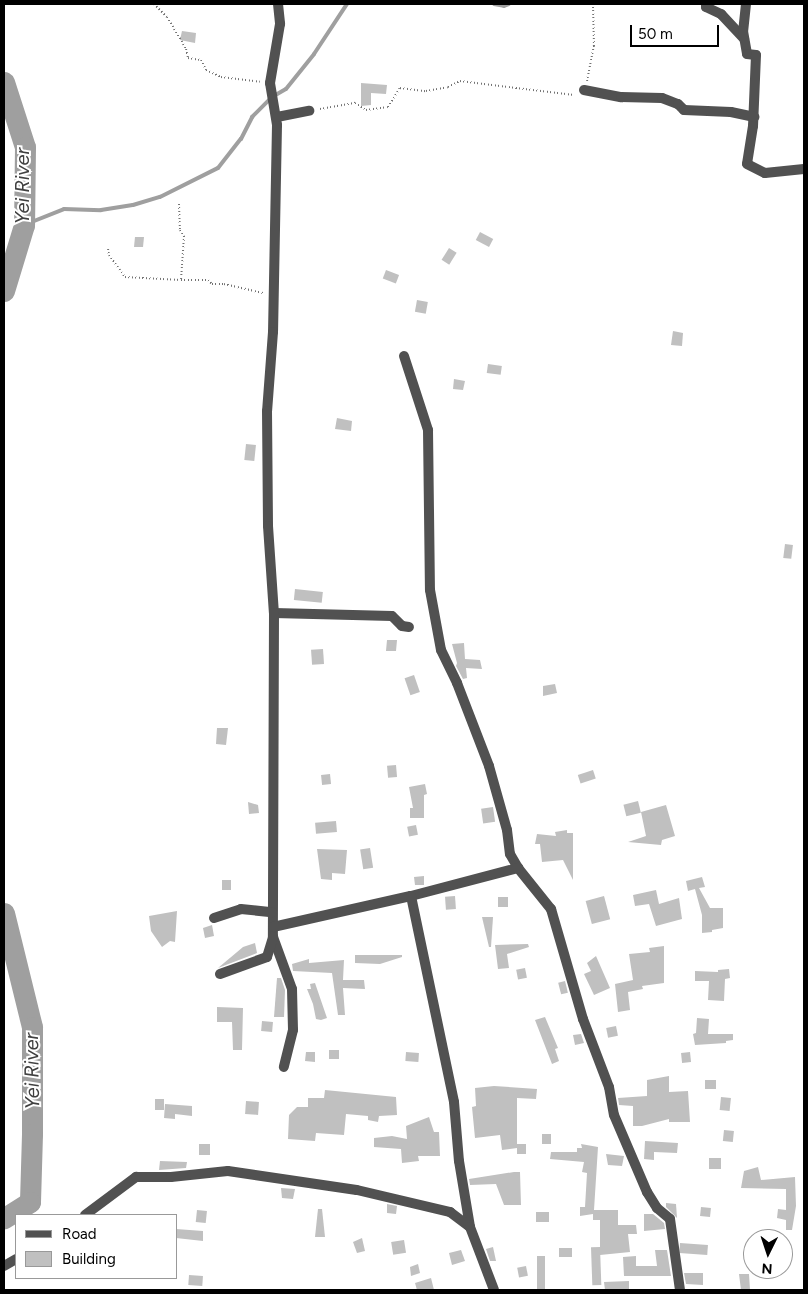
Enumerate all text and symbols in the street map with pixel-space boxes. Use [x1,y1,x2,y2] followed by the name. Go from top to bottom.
[633,15,722,47] scale bar
[638,25,673,43] text: 50 m
[10,148,34,224] water label: Yei River
[19,1033,45,1109] water label: Yei River
[15,1214,178,1279] legend
[62,1225,97,1243] text: Road
[743,1229,793,1279] north arrow
[62,1250,116,1268] text: Building
[761,1260,773,1277] text: N

